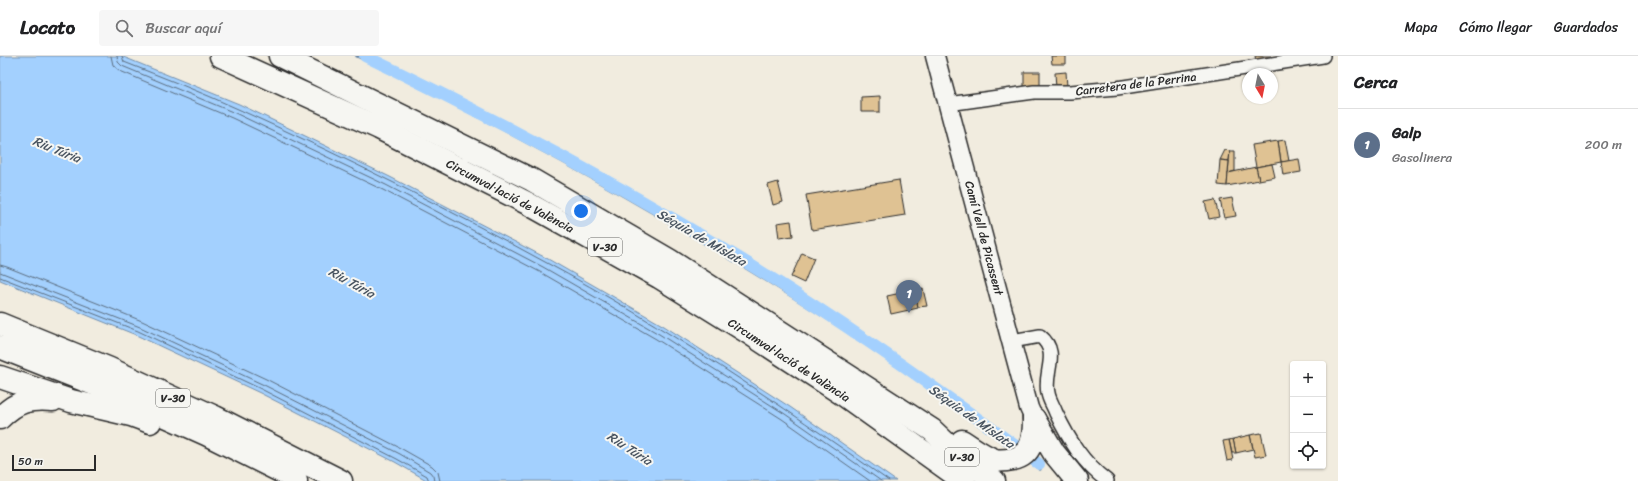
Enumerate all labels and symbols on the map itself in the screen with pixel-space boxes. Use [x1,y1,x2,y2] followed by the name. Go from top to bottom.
[1074,66,1198,102] street label: Carretera de la Perrina
[1242,68,1278,104] north arrow
[29,129,86,170] water label: Riu Túria
[442,153,578,239] street label: Circumval·lació de València
[958,178,1010,299] street label: Camí Vell de Picassent
[571,201,591,221] your location
[652,202,752,273] water label: Séquia de Mislata
[588,238,622,256] road number: V-30
[324,260,380,305] water label: Riu Túria
[896,280,922,313] pin: 1
[723,312,855,408] street label: Circumval·lació de València
[924,378,1021,455] water label: Séquia de Mislata
[156,389,190,407] road number: V-30
[603,425,658,472] water label: Riu Túria
[945,448,979,466] road number: V-30
[12,453,96,472] scale bar

